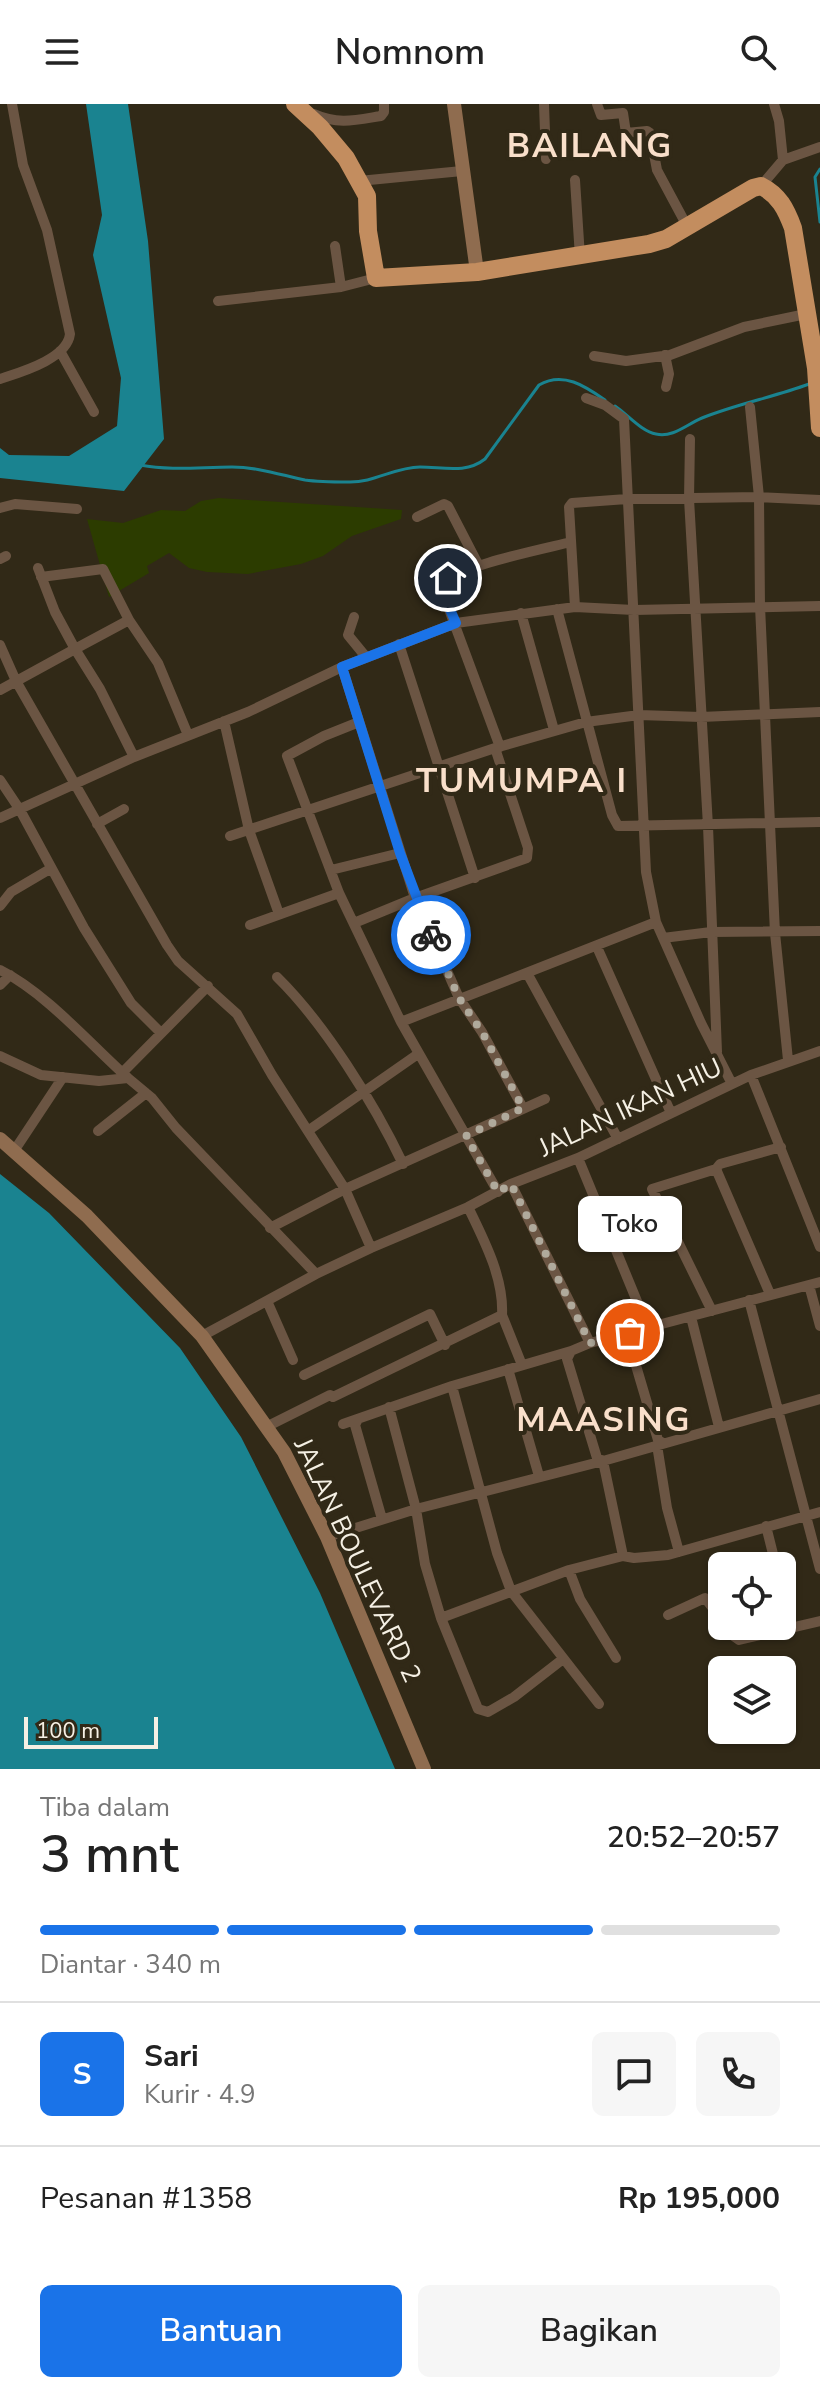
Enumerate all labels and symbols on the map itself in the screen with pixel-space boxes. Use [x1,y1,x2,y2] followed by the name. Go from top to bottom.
[507,123,673,169] district label: BAILANG
[414,544,482,612] pin
[416,758,628,804] district label: TUMUMPA I
[391,895,471,975] courier
[532,1050,727,1166] street label: JALAN IKAN HIU
[578,1197,682,1253] callout: Toko
[596,1299,664,1367] pin
[516,1397,692,1443] district label: MAASING
[285,1431,430,1688] street label: JALAN BOULEVARD 2
[24,1713,158,1749] scale bar

